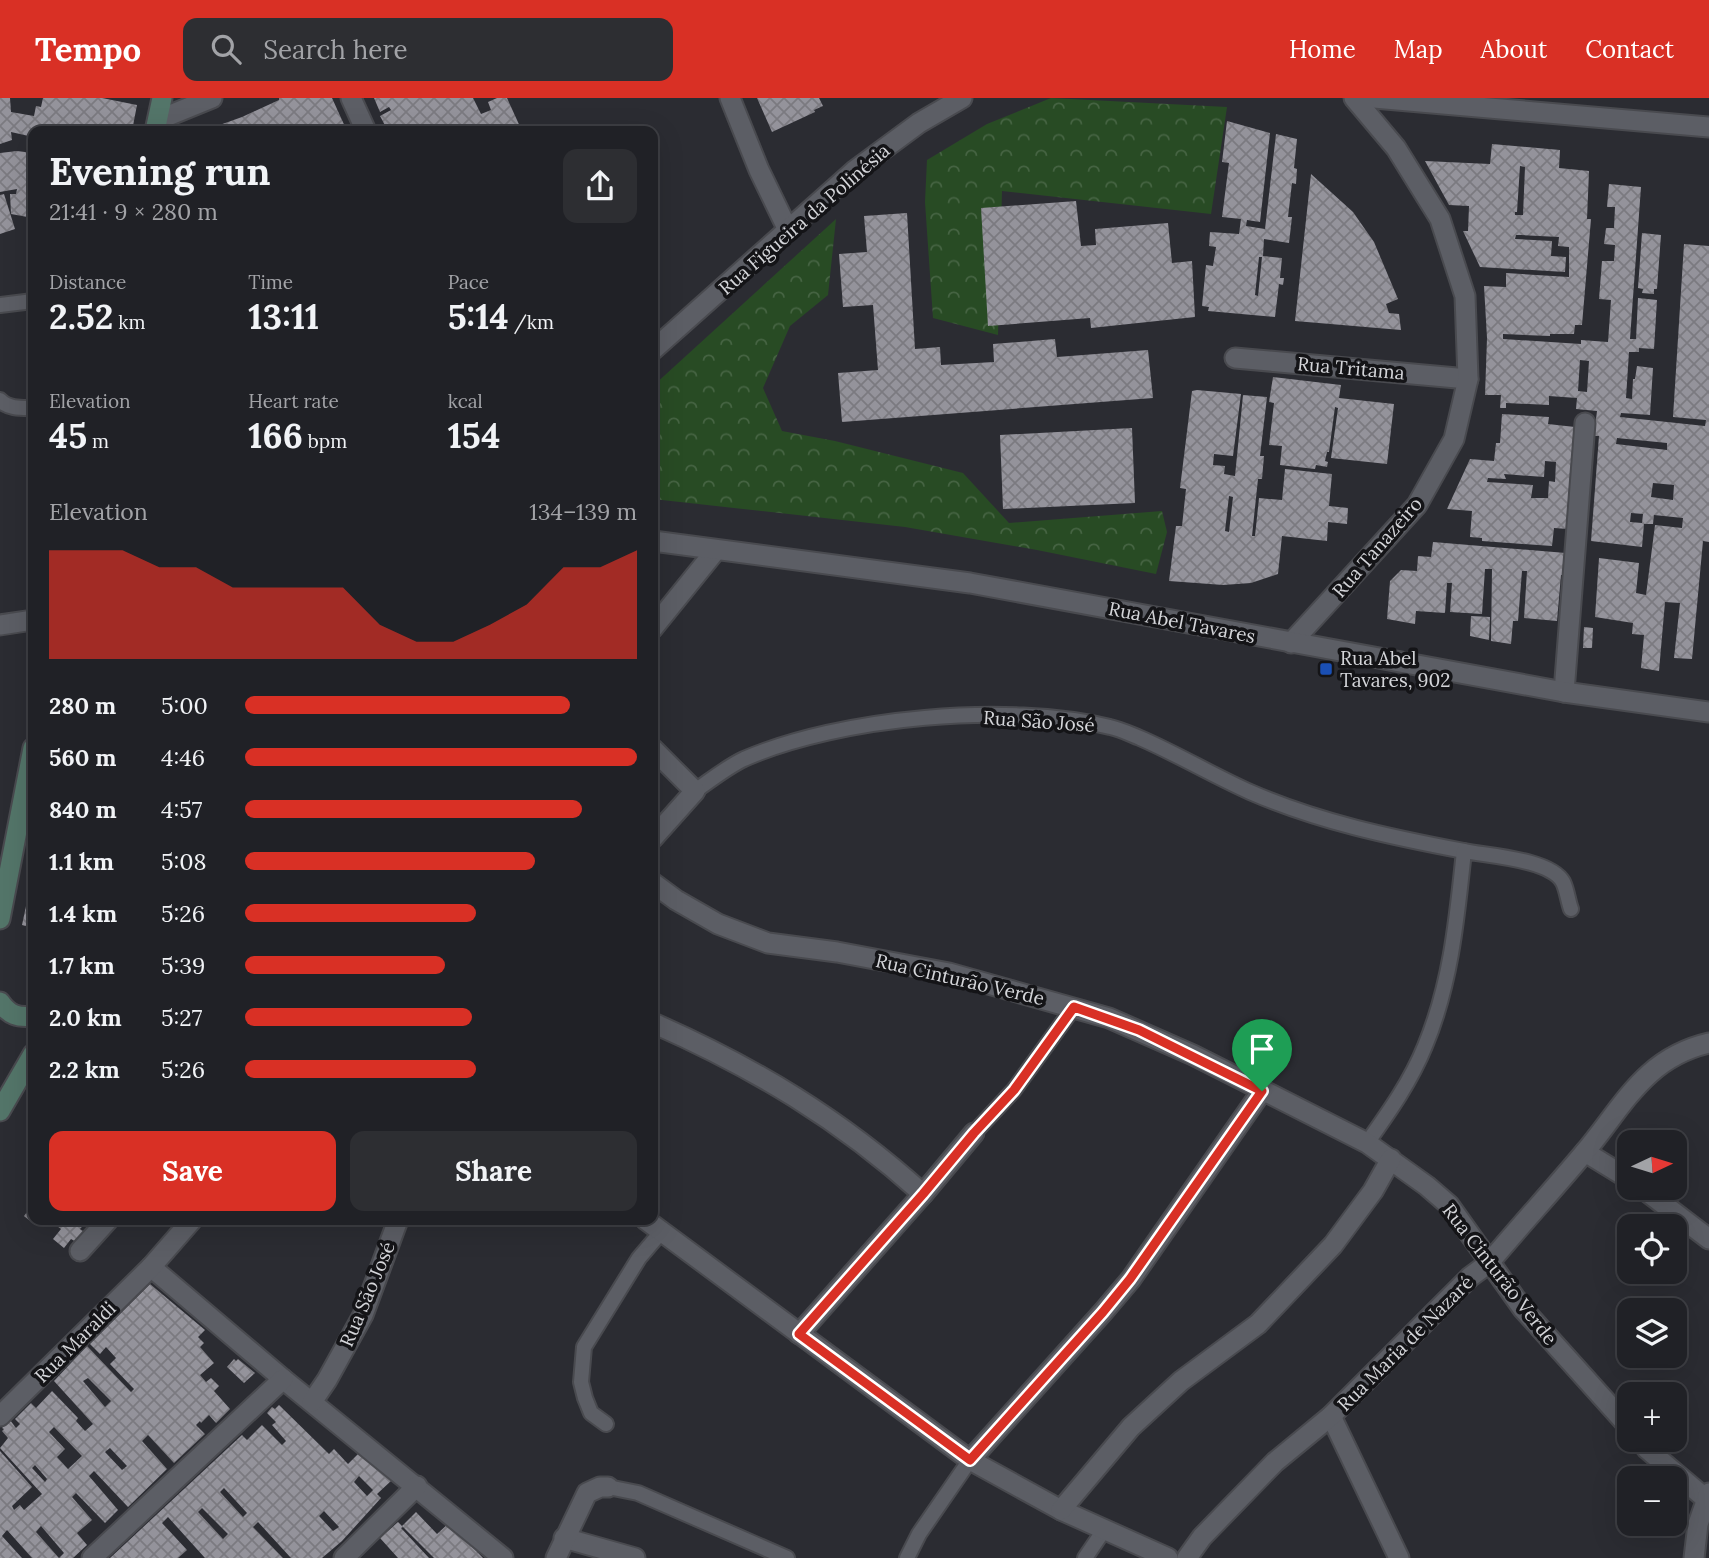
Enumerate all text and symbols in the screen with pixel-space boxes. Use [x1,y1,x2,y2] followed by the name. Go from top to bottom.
[183,18,673,81] search box
[35,28,141,70] text: Tempo
[207,30,245,68] icon: search
[263,33,408,66] text: Search here
[1289,34,1356,65] text: Home
[1394,34,1443,65] text: Map
[1481,34,1547,65] text: About
[1585,34,1674,65] text: Contact
[713,138,895,300] street label: Rua Figueira da Polinésia
[49,147,271,195] text: Evening run
[563,149,637,223] button: share
[49,197,218,226] text: 21:41 · 9 × 280 m
[49,270,126,294] text: Distance
[248,270,293,294] text: Time
[448,270,489,294] text: Pace
[49,294,113,339] text: 2.52
[248,294,319,339] text: 13:11
[448,294,509,339] text: 5:14
[113,310,146,334] text: km
[509,310,554,334] text: /km
[1296,351,1406,385] street label: Rua Tritama
[49,389,131,413] text: Elevation
[248,389,339,413] text: Heart rate
[448,389,483,413] text: kcal
[49,413,87,458] text: 45
[248,413,303,458] text: 166
[448,413,500,458] text: 154
[87,429,109,453] text: m
[303,429,347,453] text: bpm
[1327,492,1427,602] street label: Rua Tanazeiro
[49,497,148,526] text: Elevation
[529,497,637,526] text: 134–139 m
[1106,596,1258,648] street label: Rua Abel Tavares
[1340,646,1450,692] place label: Rua Abel Tavares, 902
[1318,661,1334,677] marker: Rua Abel Tavares, 902
[49,691,116,720] text: 280 m
[161,691,208,720] text: 5:00
[982,705,1096,737] street label: Rua São José
[49,743,116,772] text: 560 m
[161,743,205,772] text: 4:46
[49,795,117,824] text: 840 m
[161,795,202,824] text: 4:57
[49,847,114,876] text: 1.1 km
[161,847,207,876] text: 5:08
[49,899,117,928] text: 1.4 km
[161,899,205,928] text: 5:26
[873,948,1047,1010] street label: Rua Cinturão Verde
[49,951,115,980] text: 1.7 km
[161,951,205,980] text: 5:39
[49,1003,122,1032] text: 2.0 km
[161,1003,202,1032] text: 5:27
[1232,1019,1292,1091] pin
[1243,1030,1281,1068] icon: arrive
[49,1055,120,1084] text: 2.2 km
[161,1055,205,1084] text: 5:26
[1617,1130,1687,1200] north arrow
[1617,1130,1687,1536] map controls
[49,1131,336,1211] button: Save
[350,1131,637,1211] button: Share
[1437,1199,1563,1349] street label: Rua Cinturão Verde
[1617,1214,1687,1284] button: locate
[334,1238,400,1350] street label: Rua São José
[1332,1270,1478,1416] street label: Rua Maria de Nazaré
[29,1296,121,1388] street label: Rua Maraldi
[1617,1298,1687,1368] button: layers
[1617,1382,1687,1452] button: +
[1617,1466,1687,1536] button: −

